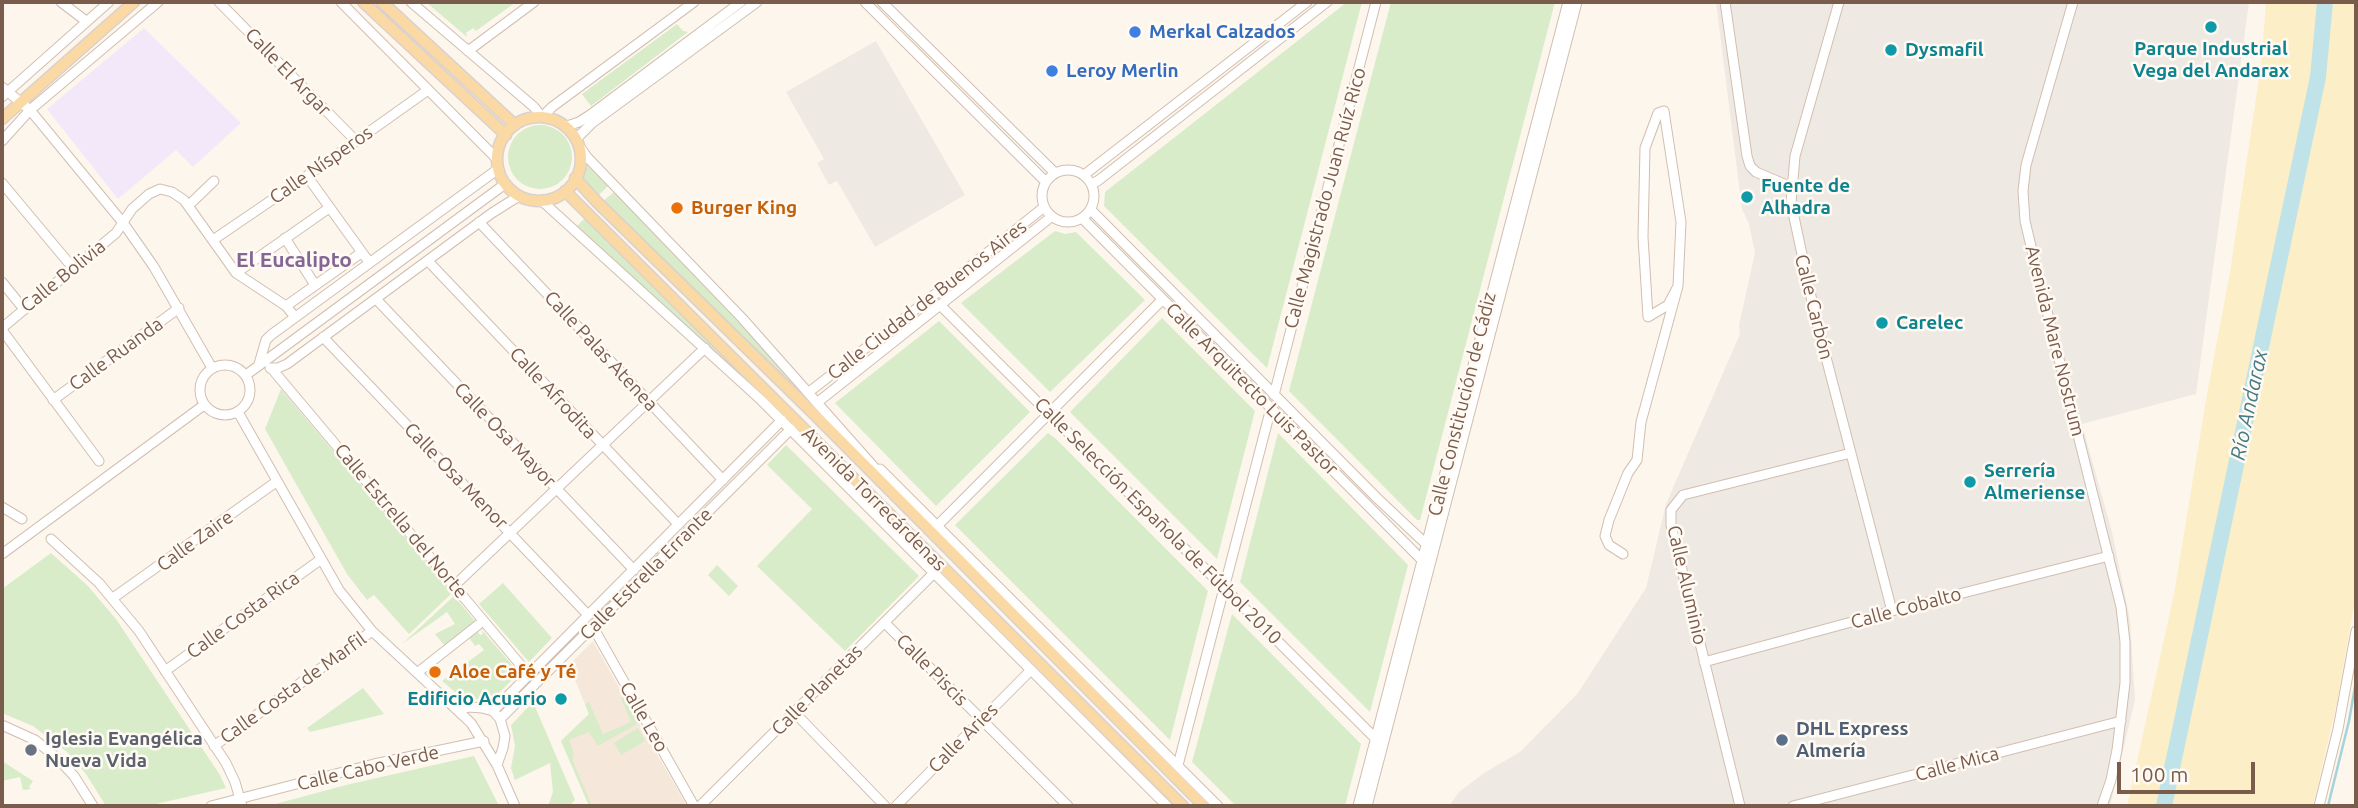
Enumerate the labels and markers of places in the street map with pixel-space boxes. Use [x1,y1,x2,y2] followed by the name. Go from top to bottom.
[2203,19,2219,35] marker: Parque Industrial Vega del Andarax
[1149,21,1296,43] place label: Merkal Calzados
[1127,24,1143,40] marker: Merkal Calzados
[2133,38,2289,82] place label: Parque Industrial Vega del Andarax
[1905,39,1983,61] place label: Dysmafil
[1883,42,1899,58] marker: Dysmafil
[1066,60,1179,82] place label: Leroy Merlin
[1044,63,1060,79] marker: Leroy Merlin
[1761,175,1850,219] place label: Fuente de Alhadra
[1739,189,1755,205] marker: Fuente de Alhadra
[691,197,797,219] place label: Burger King
[669,200,685,216] marker: Burger King
[1896,312,1963,334] place label: Carelec
[1874,315,1890,331] marker: Carelec
[1984,460,2085,504] place label: Serrería Almeriense
[1962,474,1978,490] marker: Serrería Almeriense
[449,661,576,683] place label: Aloe Café y Té
[427,664,443,680] marker: Aloe Café y Té
[407,688,547,710] place label: Edificio Acuario
[553,691,569,707] marker: Edificio Acuario
[1796,718,1908,762] place label: DHL Express Almería
[45,728,203,772] place label: Iglesia Evangélica Nueva Vida
[1774,732,1790,748] marker: DHL Express Almería
[23,742,39,758] marker: Iglesia Evangélica Nueva Vida

